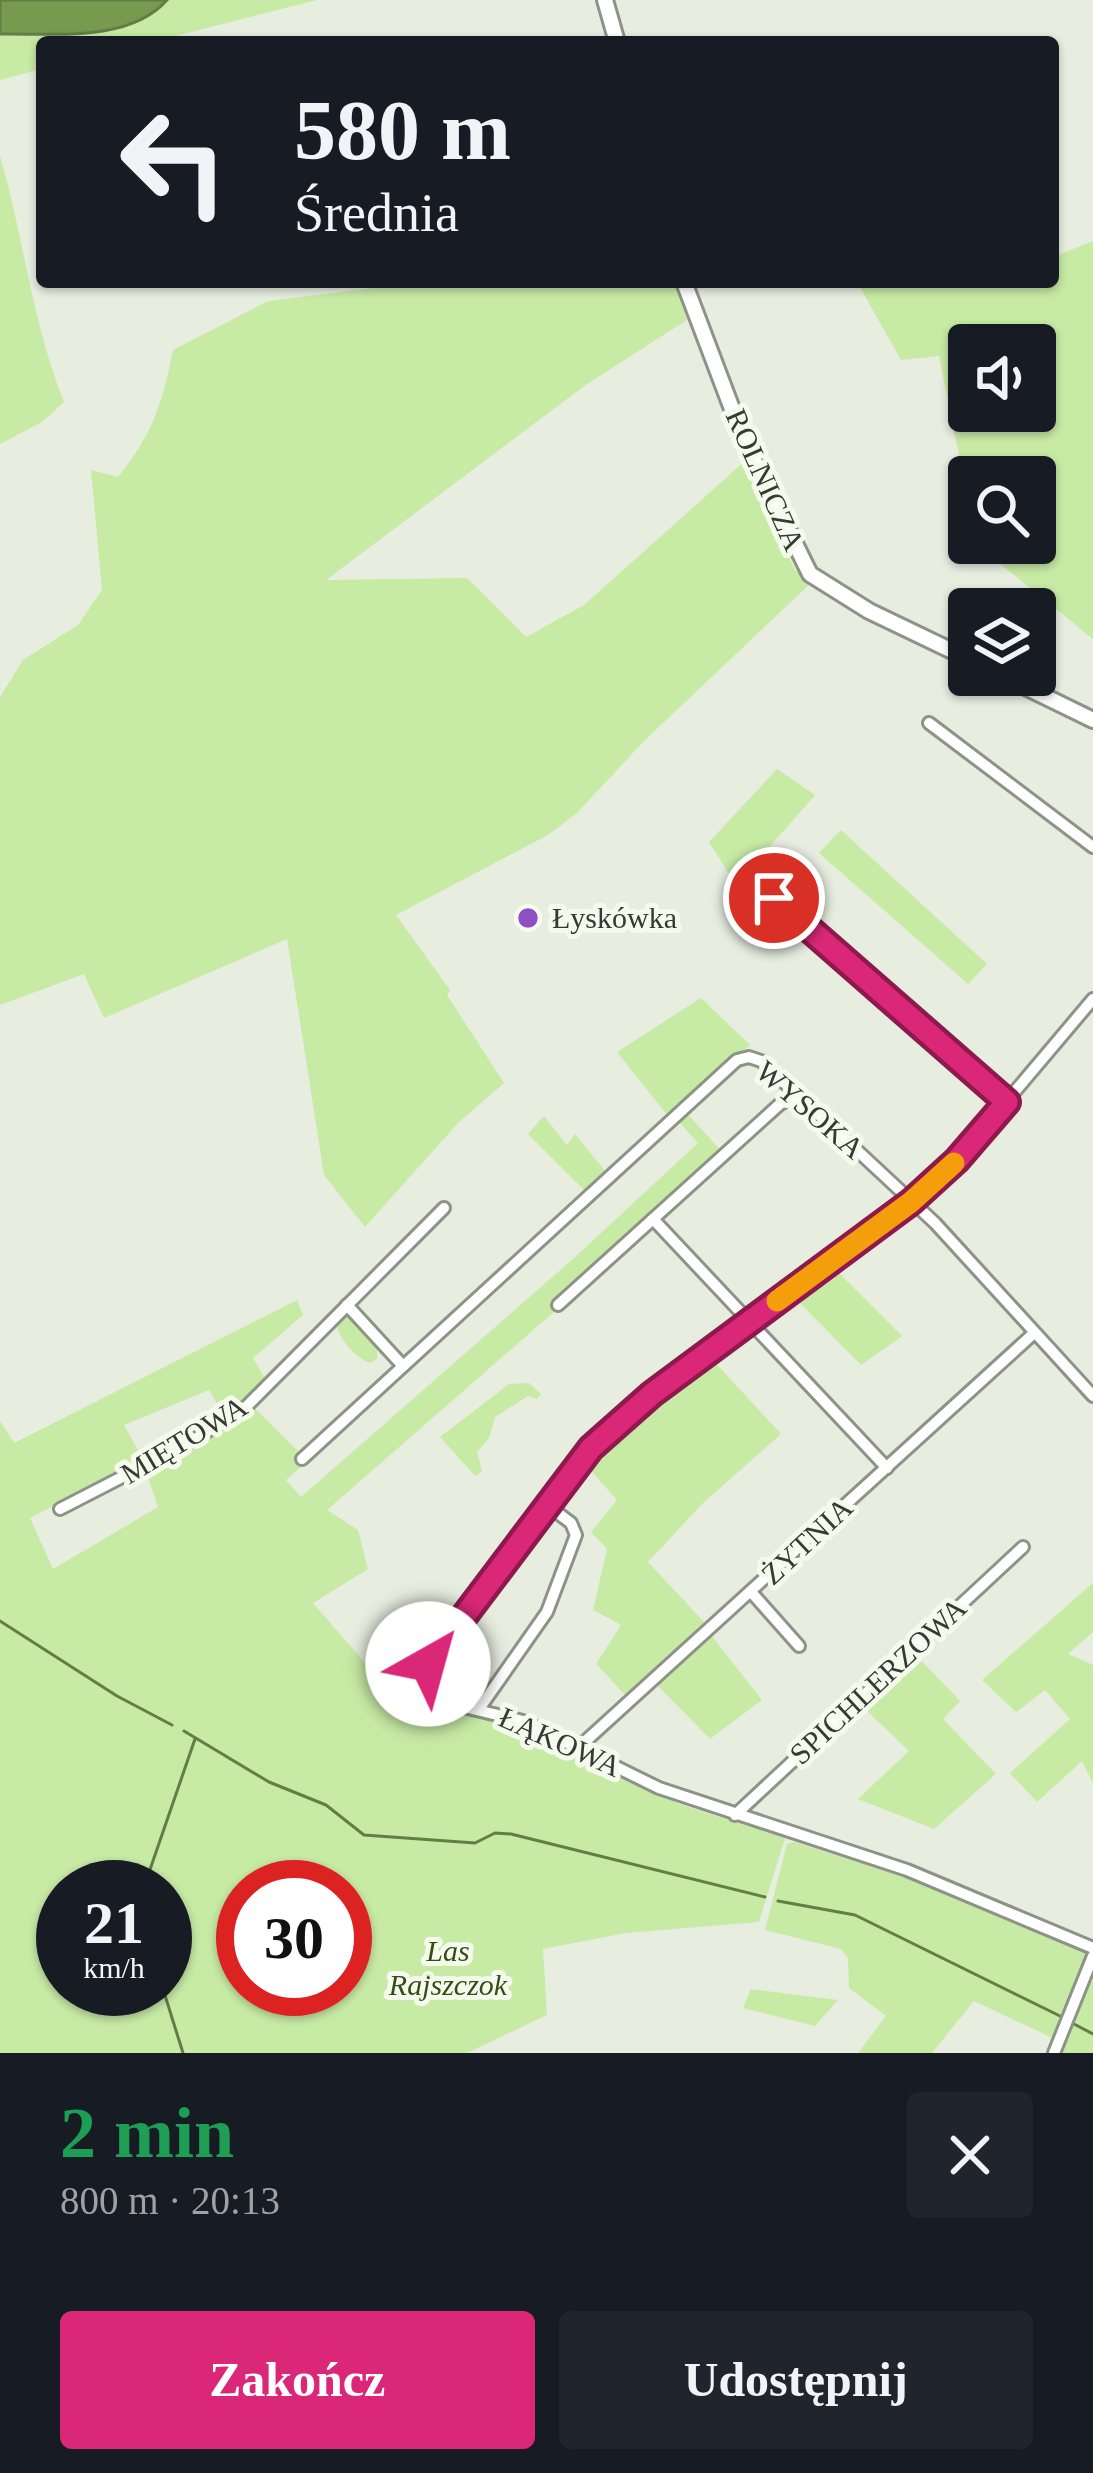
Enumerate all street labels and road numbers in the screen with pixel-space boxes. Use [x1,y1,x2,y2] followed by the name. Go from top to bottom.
[720,404,812,556] street label: ROLNICZA
[750,1054,871,1165] street label: WYSOKA
[115,1389,253,1490] street label: MIĘTOWA
[755,1490,859,1591] street label: ŻYTNIA
[783,1590,973,1771] street label: SPICHLERZOWA
[494,1700,627,1783] street label: ŁĄKOWA

